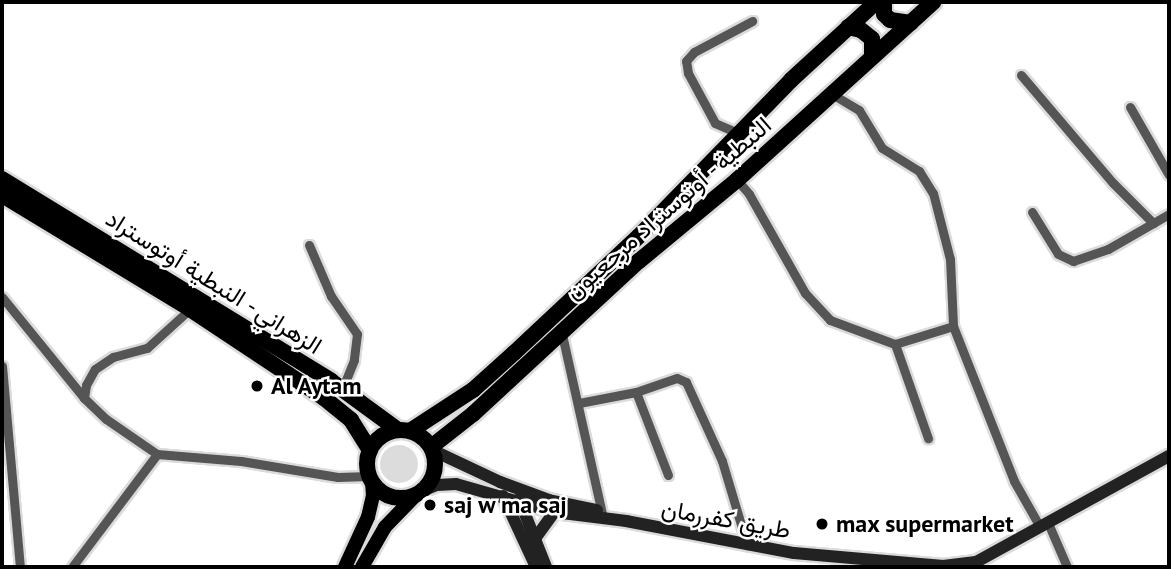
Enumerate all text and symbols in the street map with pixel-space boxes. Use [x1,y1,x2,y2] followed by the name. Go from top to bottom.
[558,109,778,307] street label: النبطية - أوتوستراد مرجعيون
[99,203,329,361] street label: الزهراني - النبطية أوتوستراد
[271,372,363,400] place label: Al Aytam
[249,378,265,394] marker: Al Aytam
[444,491,568,519] place label: saj w ma saj
[659,493,793,545] street label: طريق كفررمان
[422,497,438,513] marker: saj w ma saj
[836,510,1014,538] place label: max supermarket
[814,516,830,532] marker: max supermarket

